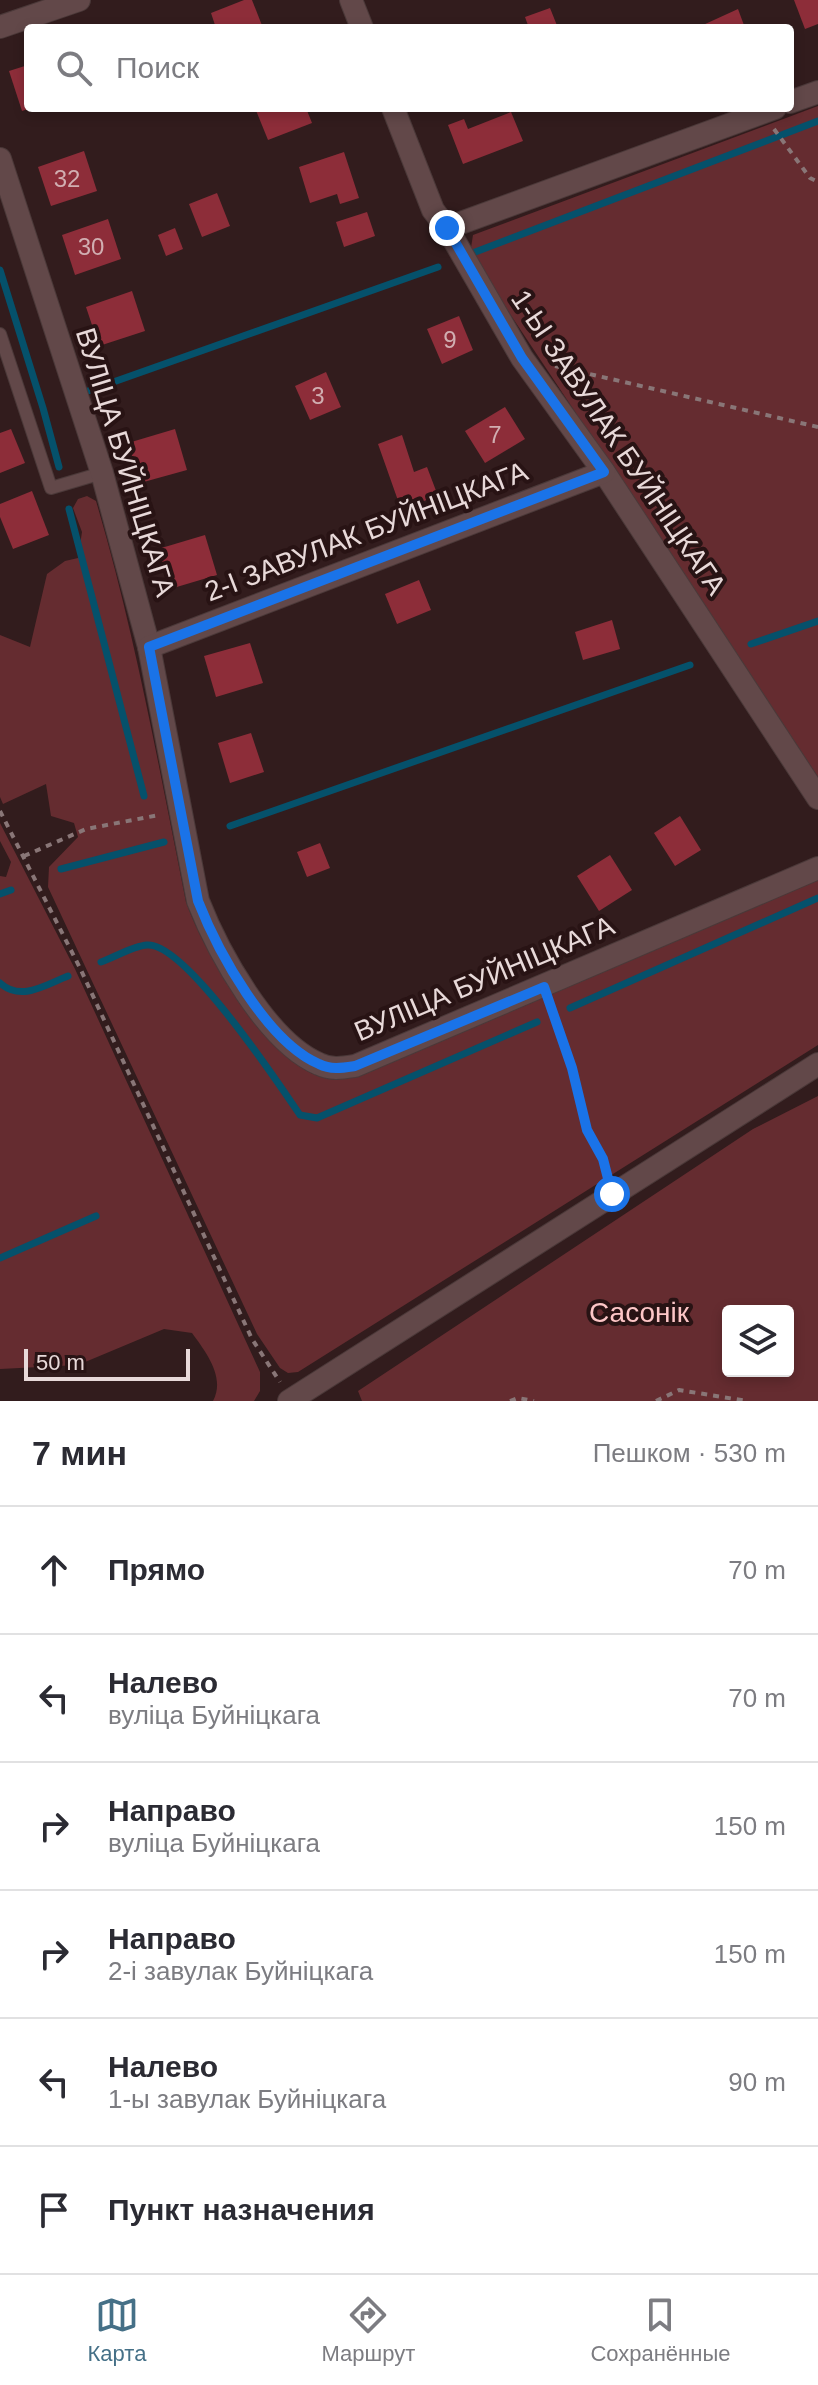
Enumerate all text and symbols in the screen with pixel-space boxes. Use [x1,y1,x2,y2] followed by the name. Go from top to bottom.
[24,24,794,112] search box
[52,46,96,90] icon: search
[116,51,199,84] text: Поиск
[54,165,80,192] house number: 32
[429,210,465,246] route end
[78,233,104,260] house number: 30
[505,284,732,600] street label: 1-Ы ЗАВУЛАК БУЙНІЦКАГА
[70,324,181,601] street label: ВУЛІЦА БУЙНІЦКАГА
[443,326,457,353] house number: 9
[311,382,325,409] house number: 3
[488,421,502,448] house number: 7
[200,455,532,607] street label: 2-І ЗАВУЛАК БУЙНІЦКАГА
[350,910,619,1047] street label: ВУЛІЦА БУЙНІЦКАГА
[594,1176,630,1212] route start
[589,1297,690,1328] park label: Сасонік
[722,1305,794,1377] map controls
[722,1305,794,1377] button: layers
[24,1345,190,1381] scale bar
[36,1350,85,1375] text: 50 m
[32,1434,127,1472] text: 7 мин
[593,1438,786,1468] text: Пешком · 530 m
[32,1548,76,1592] icon: ahead
[108,1553,205,1586] text: Прямо
[728,1555,786,1585] text: 70 m
[108,1666,218,1699] text: Налево
[32,1676,76,1720] icon: left
[728,1683,786,1713] text: 70 m
[108,1700,320,1730] text: вуліца Буйніцкага
[108,1794,236,1827] text: Направо
[32,1804,76,1848] icon: right
[714,1811,786,1841] text: 150 m
[108,1828,320,1858] text: вуліца Буйніцкага
[108,1922,236,1955] text: Направо
[32,1932,76,1976] icon: right
[714,1939,786,1969] text: 150 m
[108,1956,373,1986] text: 2-і завулак Буйніцкага
[108,2050,218,2083] text: Налево
[32,2060,76,2104] icon: left
[728,2067,786,2097] text: 90 m
[108,2084,386,2114] text: 1-ы завулак Буйніцкага
[32,2188,76,2232] icon: arrive
[108,2193,375,2226] text: Пункт назначения
[88,2293,146,2367] tab: Карта
[322,2293,415,2367] tab: Маршрут
[590,2293,730,2367] tab: Сохранённые

